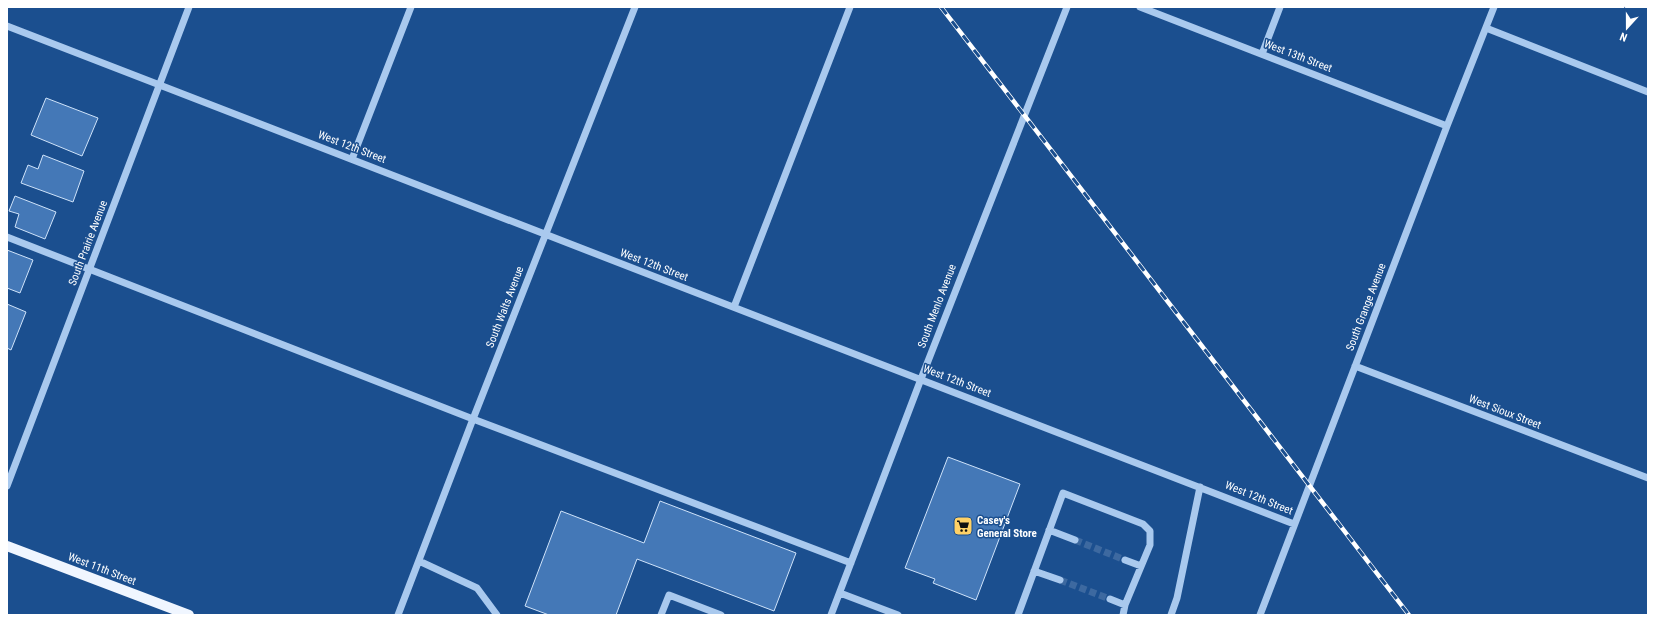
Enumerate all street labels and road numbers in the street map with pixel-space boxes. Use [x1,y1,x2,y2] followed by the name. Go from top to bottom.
[1262,37,1334,75] street label: West 13th Street
[316,128,388,166] street label: West 12th Street
[66,199,110,287] street label: South Prairie Avenue
[618,246,690,284] street label: West 12th Street
[1343,261,1389,353] street label: South Grange Avenue
[915,262,959,350] street label: South Menlo Avenue
[484,264,526,350] street label: South Walts Avenue
[921,362,993,400] street label: West 12th Street
[1467,392,1543,432] street label: West Sioux Street
[1223,479,1295,517] street label: West 12th Street
[66,550,138,588] street label: West 11th Street

